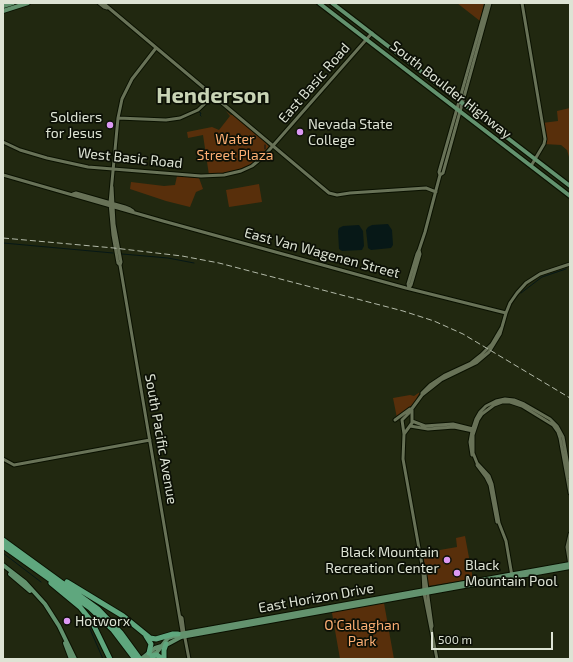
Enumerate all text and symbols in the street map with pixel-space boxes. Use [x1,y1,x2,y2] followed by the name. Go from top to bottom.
[387,38,515,142] street label: South Boulder Highway
[275,40,353,126] street label: East Basic Road
[156,83,270,109] district label: Henderson
[46,109,102,142] place label: Soldiers for Jesus
[308,116,393,148] place label: Nevada State College
[105,120,115,130] marker: Soldiers for Jesus
[295,127,305,137] marker: Nevada State College
[197,131,273,164] park label: Water Street Plaza
[77,144,183,172] street label: West Basic Road
[243,224,401,282] street label: East Van Wagenen Street
[141,373,181,505] street label: South Pacific Avenue
[325,544,439,576] place label: Black Mountain Recreation Center
[442,555,452,565] marker: Black Mountain Recreation Center
[465,557,557,590] place label: Black Mountain Pool
[452,568,462,578] marker: Black Mountain Pool
[257,580,375,616] street label: East Horizon Drive
[75,613,130,629] place label: Hotworx
[62,616,72,626] marker: Hotworx
[324,617,400,650] park label: O'Callaghan Park
[433,624,555,650] scale bar
[438,632,472,646] text: 500 m

